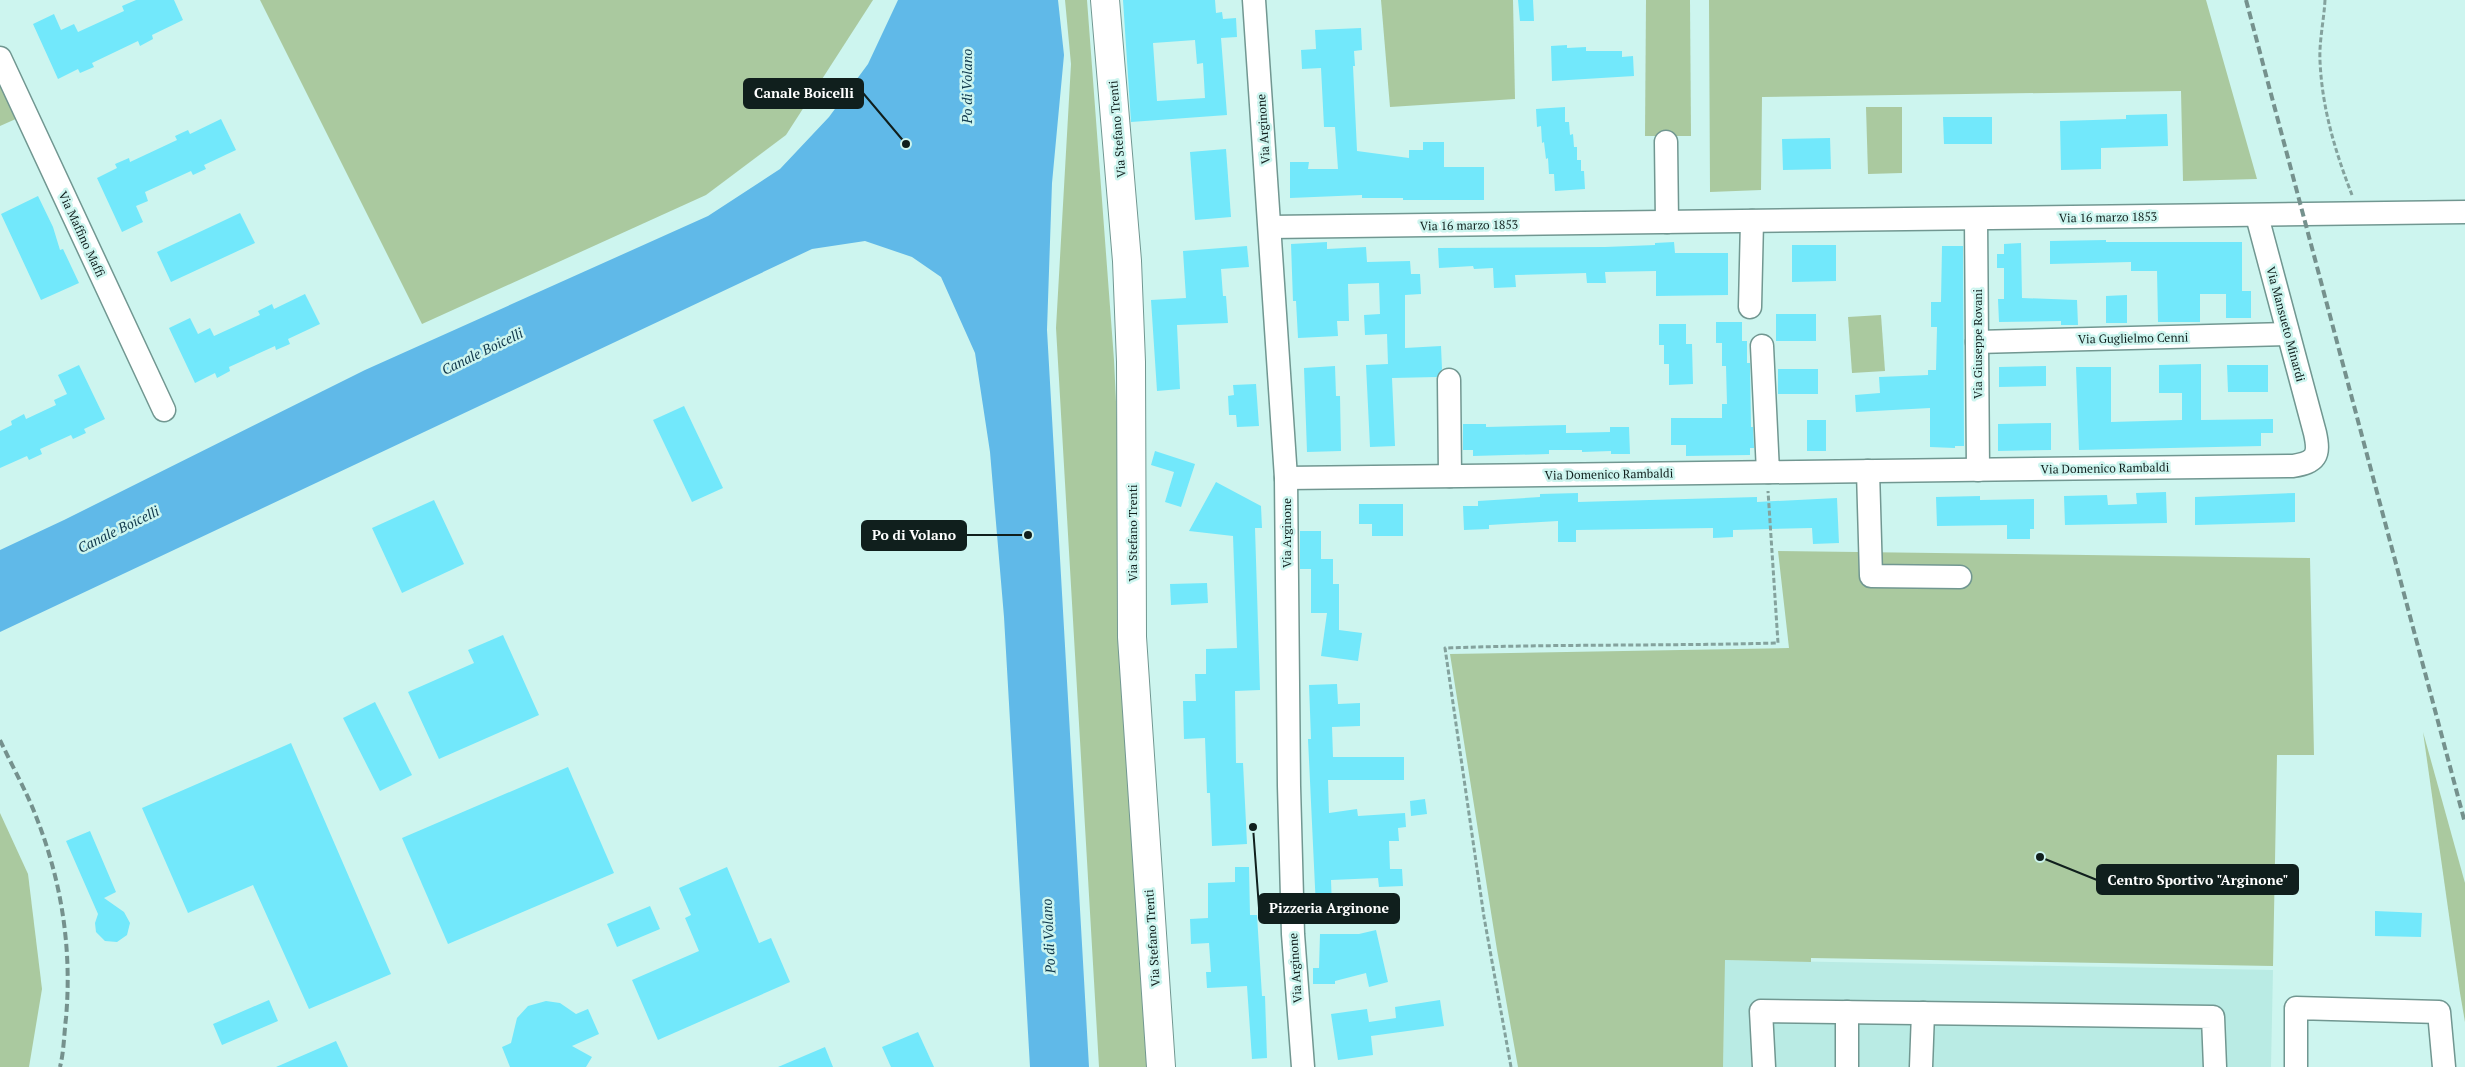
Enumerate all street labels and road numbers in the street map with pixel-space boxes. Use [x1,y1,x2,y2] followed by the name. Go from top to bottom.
[1105,79,1129,178] street label: Via Stefano Trenti
[1253,93,1273,165] street label: Via Arginone
[56,189,108,279] street label: Via Maffino Maffi
[2059,209,2157,225] street label: Via 16 marzo 1853
[1420,217,1518,233] street label: Via 16 marzo 1853
[2263,265,2309,384] street label: Via Mansueto Minardi
[1970,289,1985,399] street label: Via Giuseppe Rovani
[2078,330,2189,346] street label: Via Guglielmo Cenni
[2041,459,2170,477] street label: Via Domenico Rambaldi
[1545,465,1674,483] street label: Via Domenico Rambaldi
[1125,484,1140,582] street label: Via Stefano Trenti
[1279,498,1294,568] street label: Via Arginone
[1141,888,1163,987] street label: Via Stefano Trenti
[1285,932,1305,1004] street label: Via Arginone

